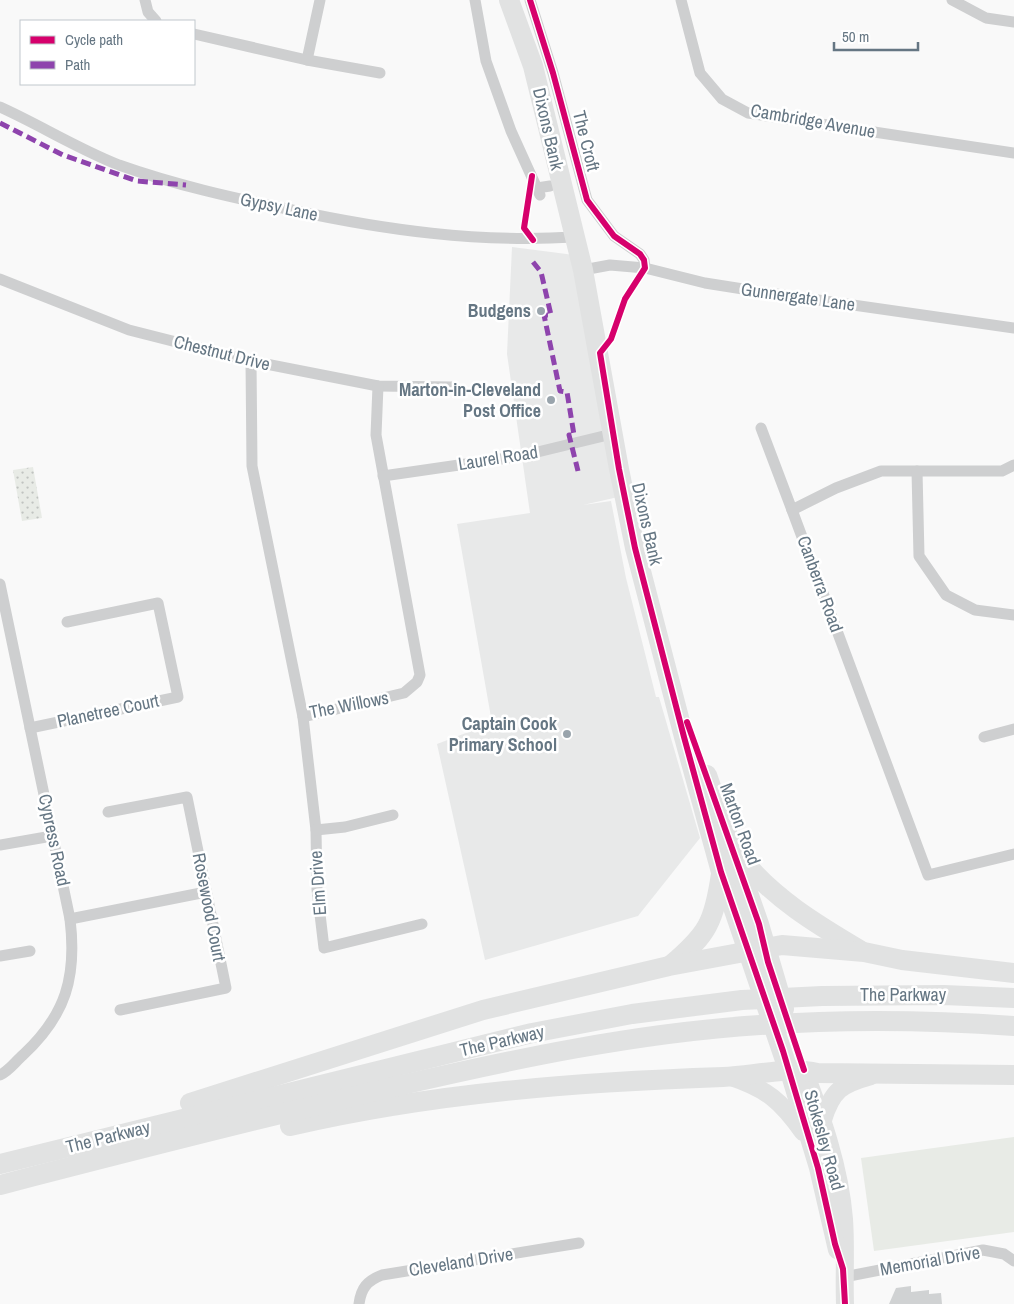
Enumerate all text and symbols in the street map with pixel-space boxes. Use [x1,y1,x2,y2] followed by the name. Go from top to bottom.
[20,20,195,85] legend
[834,20,918,52] scale bar
[842,26,869,47] text: 50 m
[65,29,123,50] text: Cycle path
[65,54,90,75] text: Path
[527,85,570,173] street label: Dixons Bank
[749,97,877,144] street label: Cambridge Avenue
[567,108,606,174] street label: The Croft
[238,186,320,227] street label: Gypsy Lane
[739,276,857,317] street label: Gunnergate Lane
[468,298,531,323] place label: Budgens
[535,305,547,317] marker: Budgens
[171,328,273,377] street label: Chestnut Drive
[399,377,541,423] place label: Marton-in-Cleveland Post Office
[545,394,557,406] marker: Marton-in-Cleveland Post Office
[456,439,540,476] street label: Laurel Road
[626,480,669,568] street label: Dixons Bank
[791,532,849,636] street label: Canberra Road
[307,685,391,724] street label: The Willows
[55,688,161,733] street label: Planetree Court
[449,711,558,757] place label: Captain Cook Primary School
[561,728,573,740] marker: Captain Cook Primary School
[714,779,767,868] street label: Marton Road
[33,792,76,888] street label: Cypress Road
[303,850,332,916] street label: Elm Drive
[187,851,232,963] street label: Rosewood Court
[860,982,947,1007] street label: The Parkway
[457,1019,547,1062] street label: The Parkway
[798,1087,851,1193] street label: Stokesley Road
[63,1114,153,1159] street label: The Parkway
[878,1239,982,1282] street label: Memorial Drive
[407,1241,515,1282] street label: Cleveland Drive

